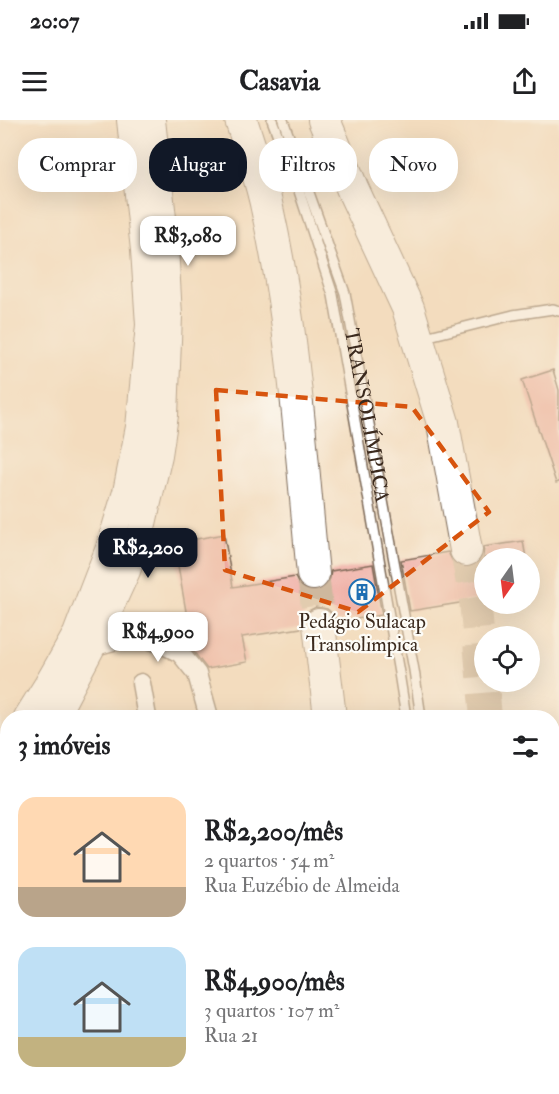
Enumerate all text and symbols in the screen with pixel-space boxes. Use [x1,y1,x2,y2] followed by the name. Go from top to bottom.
[30,7,79,35] text: 20:07
[18,65,51,98] icon: menu
[239,65,320,98] text: Casavia
[508,65,541,98] icon: share
[18,138,137,192] chip: Comprar
[149,138,247,192] chip: Alugar
[259,138,357,192] chip: Filtros
[369,138,458,192] chip: Novo
[133,216,243,267] pin: R$3,080
[154,223,222,248] text: R$3,080
[339,326,395,504] street label: TRANSOLÍMPICA
[93,528,203,579] pin: R$2,200
[112,535,184,560] text: R$2,200
[474,548,540,614] north arrow
[474,548,540,692] map controls
[347,577,377,607] building icon: Pedágio Sulacap Transolimpica
[298,609,426,658] place label: Pedágio Sulacap Transolimpica
[103,612,213,663] pin: R$4,900
[122,619,194,644] text: R$4,900
[474,626,540,692] button: locate
[18,730,110,762] text: 3 imóveis
[509,730,542,763] icon: filters
[204,816,343,848] text: R$2,200/mês
[66,821,138,893] icon: home
[204,848,334,873] text: 2 quartos · 54 m²
[204,873,400,898] text: Rua Euzébio de Almeida
[204,966,345,998] text: R$4,900/mês
[66,971,138,1043] icon: home
[204,998,339,1023] text: 3 quartos · 107 m²
[204,1023,258,1048] text: Rua 21

